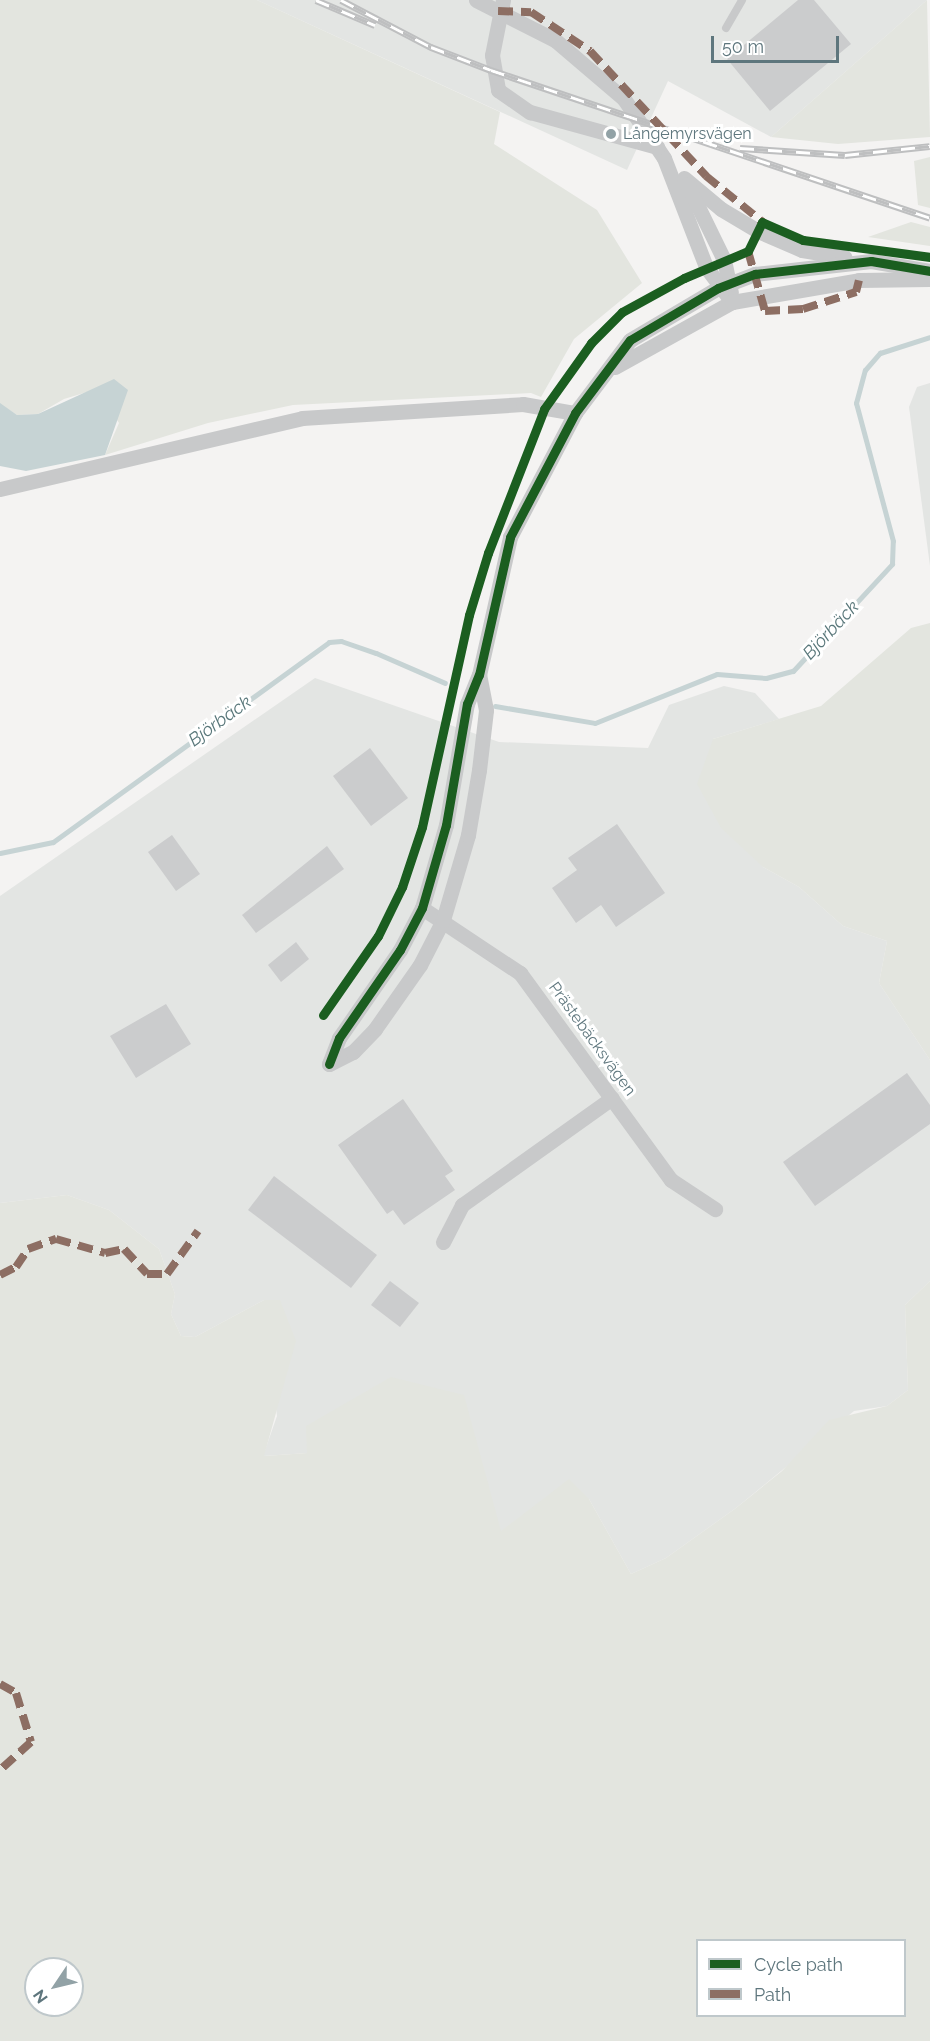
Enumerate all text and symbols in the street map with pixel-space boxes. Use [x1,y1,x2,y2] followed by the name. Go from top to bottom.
[714,24,842,62] scale bar
[722,36,764,57] text: 50 m
[623,124,752,144] place label: Långemyrsvägen
[604,127,618,141] marker: Långemyrsvägen
[798,596,864,664] water label: Björbäck
[184,691,256,751] water label: Björbäck
[544,978,640,1100] street label: Prästebäcksvägen
[696,1939,906,2017] legend
[754,1954,843,1975] text: Cycle path
[24,1957,84,2017] north arrow
[754,1984,791,2005] text: Path
[29,1986,52,2007] text: N

